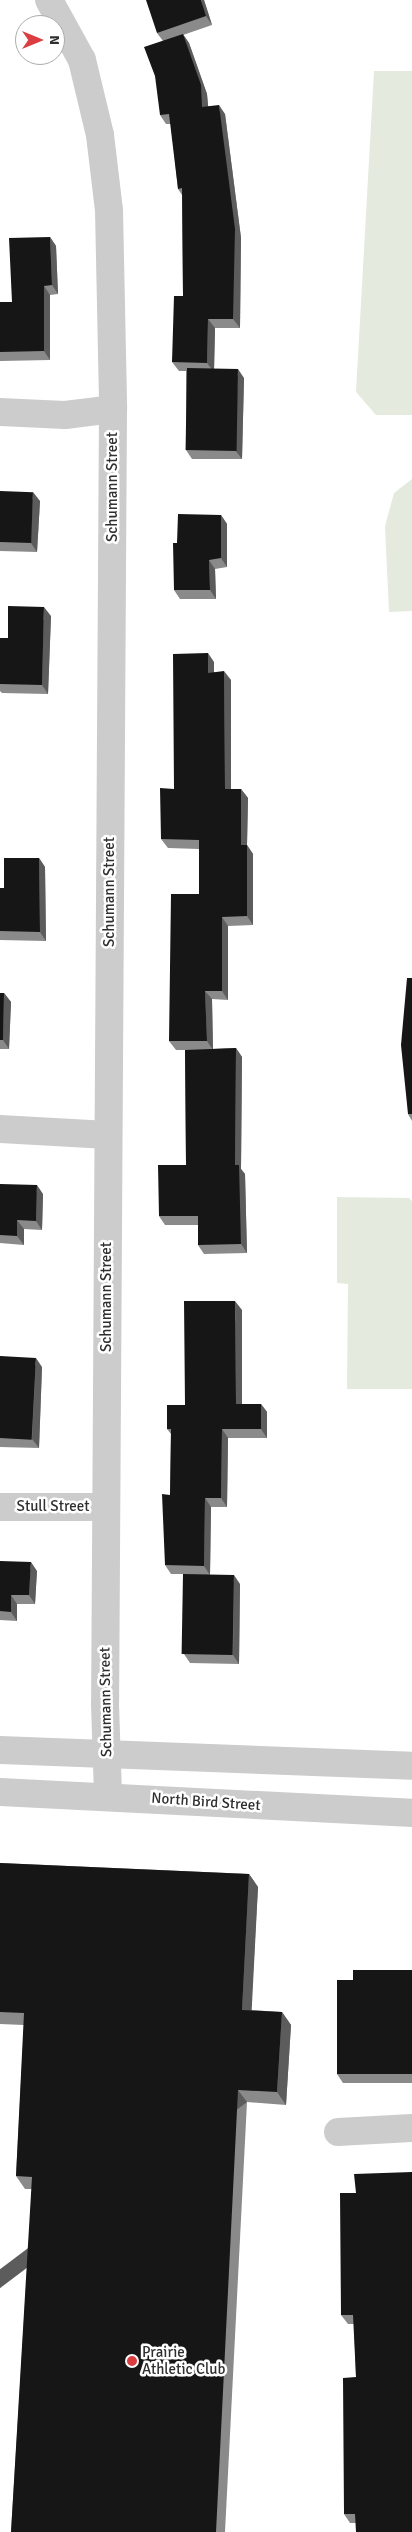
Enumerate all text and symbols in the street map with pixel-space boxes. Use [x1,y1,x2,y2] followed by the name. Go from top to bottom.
[15,15,65,65] north arrow
[46,35,63,45] text: N
[104,432,122,542] street label: Schumann Street
[101,837,119,947] street label: Schumann Street
[98,1242,116,1352] street label: Schumann Street
[17,1498,89,1516] street label: Stull Street
[96,1647,116,1757] street label: Schumann Street
[151,1789,261,1815] street label: North Bird Street
[142,2343,225,2378] place label: Prairie Athletic Club
[126,2355,138,2367] marker: Prairie Athletic Club

